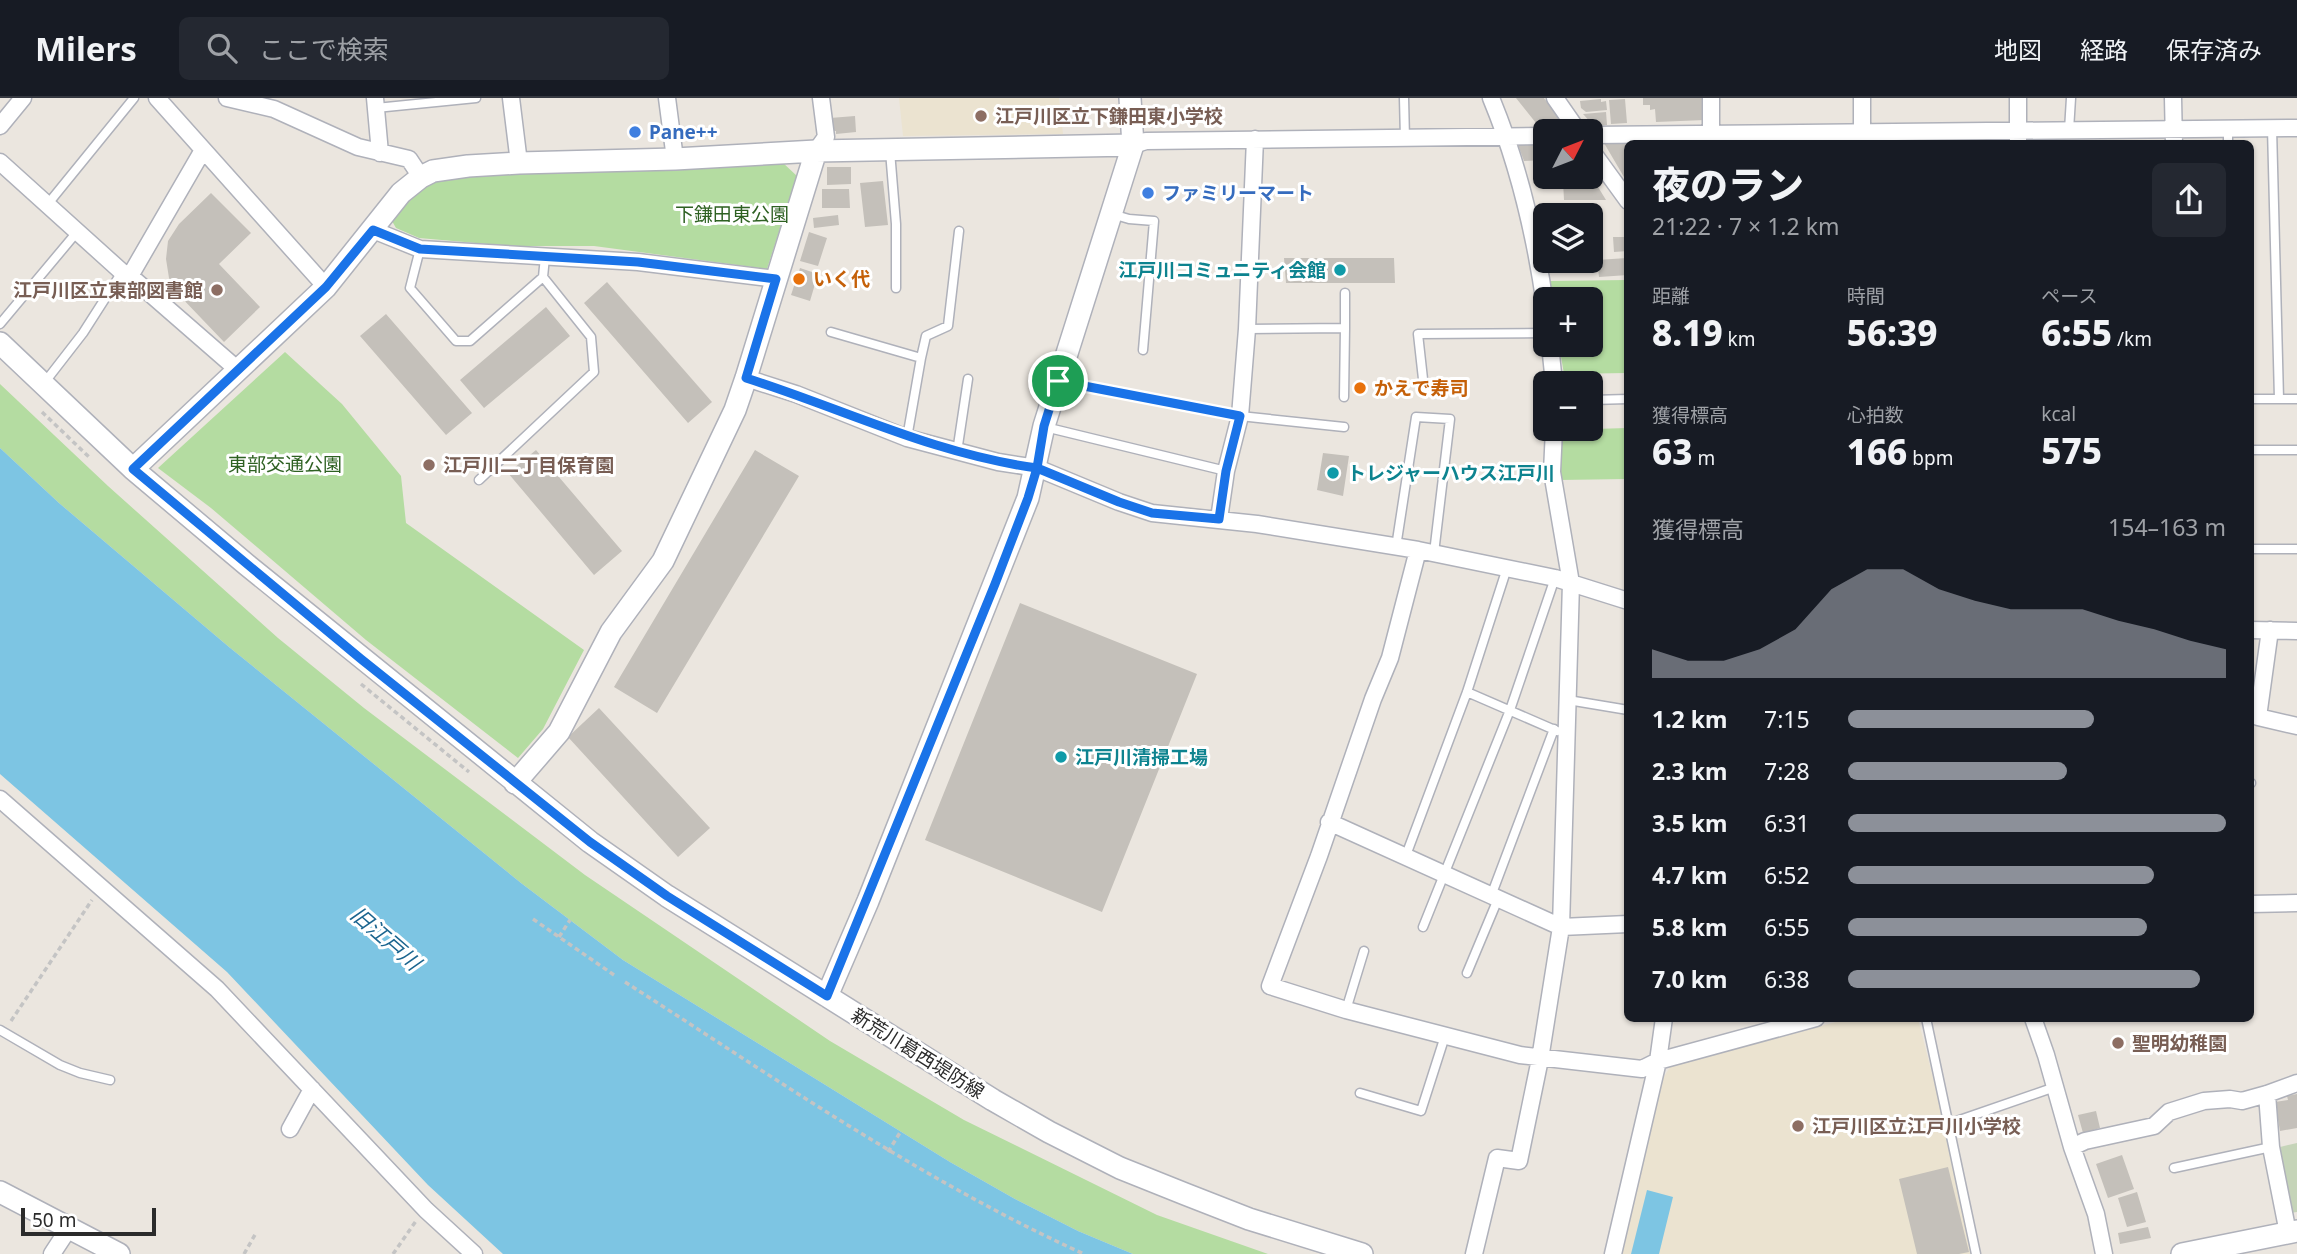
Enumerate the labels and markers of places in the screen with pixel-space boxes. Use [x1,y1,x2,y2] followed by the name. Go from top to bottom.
[995,103,1223,129] place label: 江戸川区立下鎌田東小学校
[973,108,989,124] marker: 江戸川区立下鎌田東小学校
[649,119,718,145] place label: Pane++
[627,124,643,140] marker: Pane++
[1162,180,1314,206] place label: ファミリーマート
[1140,185,1156,201] marker: ファミリーマート
[1118,257,1326,283] place label: 江戸川コミュニティ会館
[1332,262,1348,278] marker: 江戸川コミュニティ会館
[813,266,870,292] place label: いく代
[791,271,807,287] marker: いく代
[13,277,203,303] place label: 江戸川区立東部図書館
[209,282,225,298] marker: 江戸川区立東部図書館
[1028,351,1088,411] pin
[1374,375,1468,401] place label: かえで寿司
[1352,380,1368,396] marker: かえで寿司
[443,452,614,478] place label: 江戸川二丁目保育園
[421,457,437,473] marker: 江戸川二丁目保育園
[1347,460,1555,486] place label: トレジャーハウス江戸川
[1325,465,1341,481] marker: トレジャーハウス江戸川
[1075,744,1208,770] place label: 江戸川清掃工場
[1053,749,1069,765] marker: 江戸川清掃工場
[2132,1030,2227,1056] place label: 聖明幼稚園
[2110,1035,2126,1051] marker: 聖明幼稚園
[1812,1113,2021,1139] place label: 江戸川区立江戸川小学校
[1790,1118,1806,1134] marker: 江戸川区立江戸川小学校

